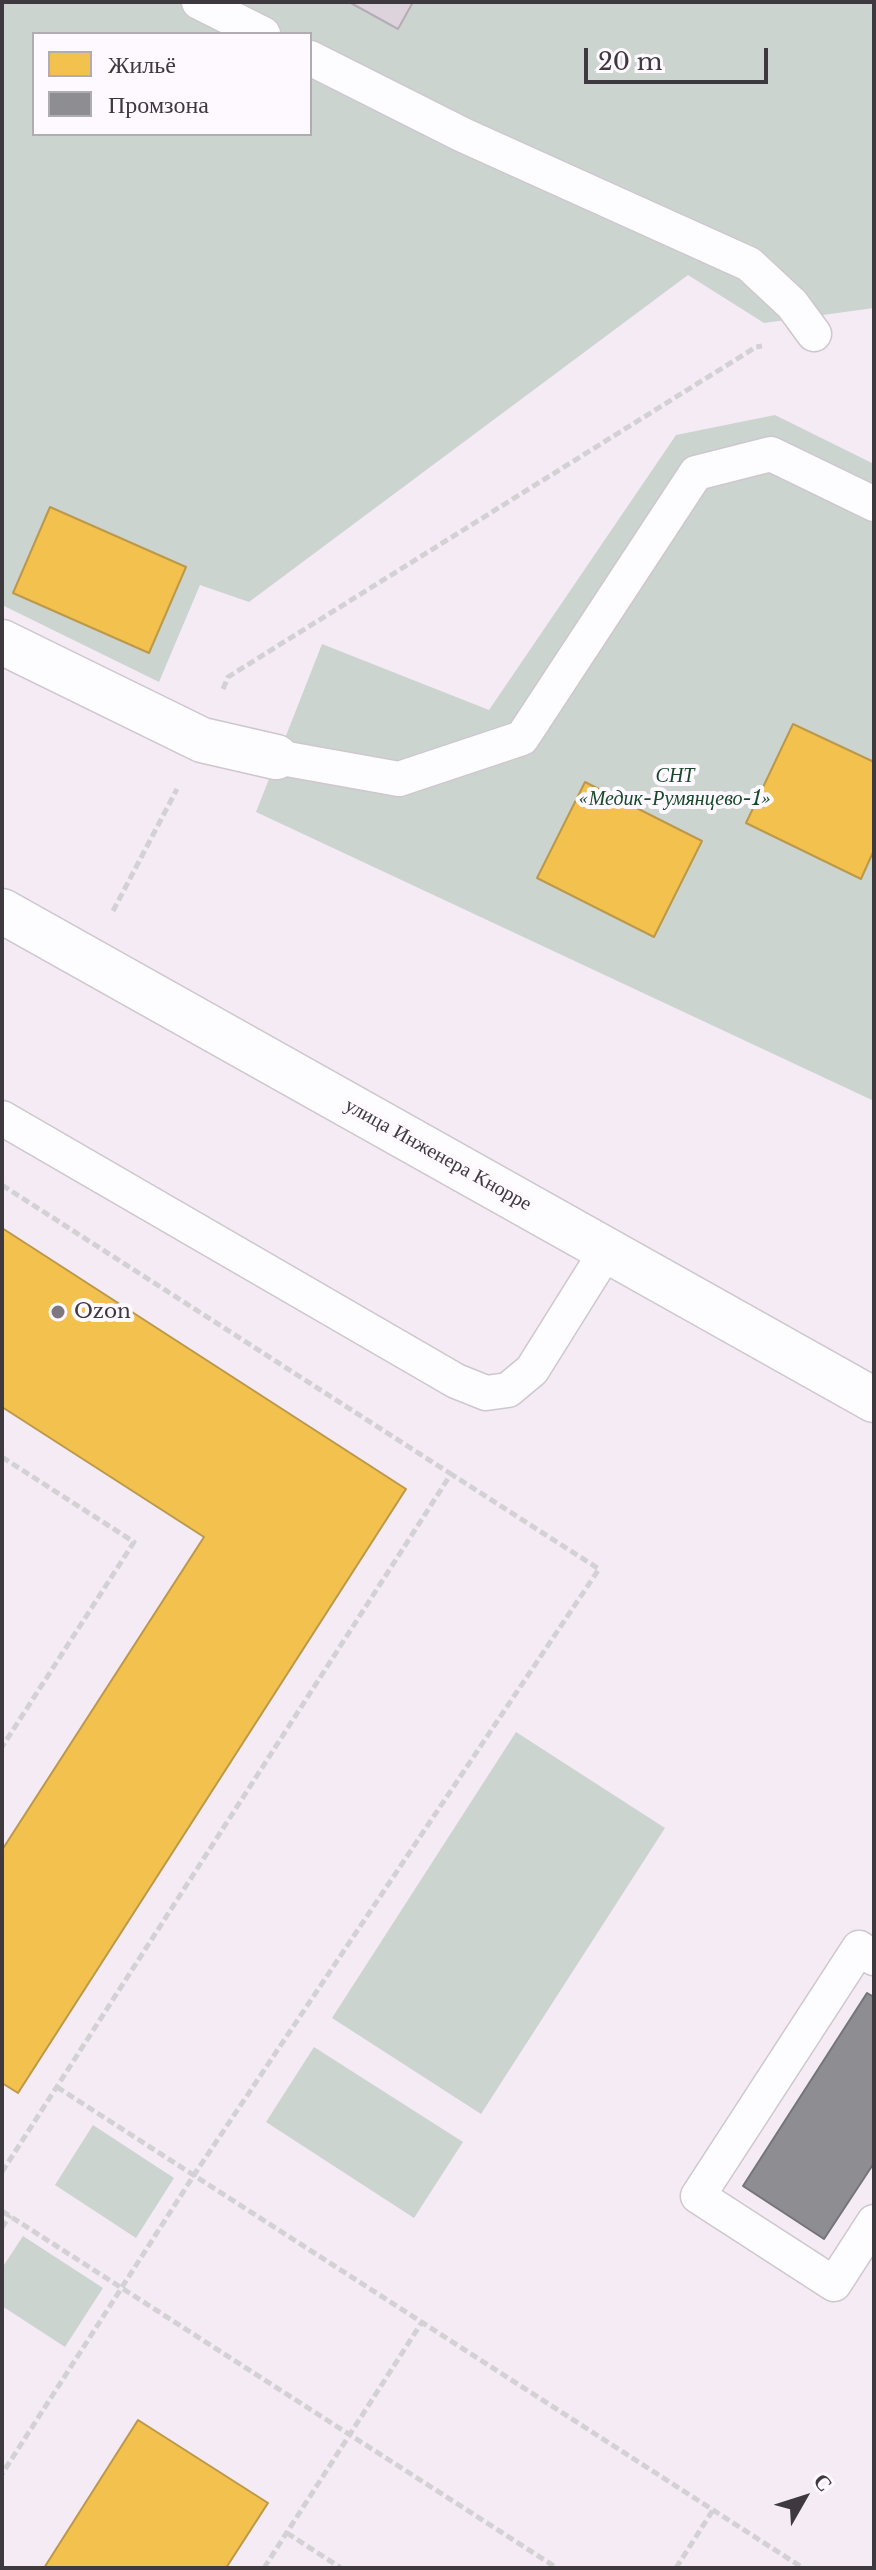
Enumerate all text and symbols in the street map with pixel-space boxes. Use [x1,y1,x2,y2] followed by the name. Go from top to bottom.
[32,32,312,136] legend
[588,32,772,82] scale bar
[598,47,663,76] text: 20 m
[108,50,176,79] text: Жильё
[108,90,209,119] text: Промзона
[579,764,771,811] park label: СНТ «Медик-Румянцево-1»
[340,1094,536,1216] street label: улица Инженера Кнорре
[74,1300,131,1324] place label: Ozon
[49,1303,67,1321] marker: Ozon
[764,2458,844,2538] north arrow
[808,2468,839,2497] text: С

